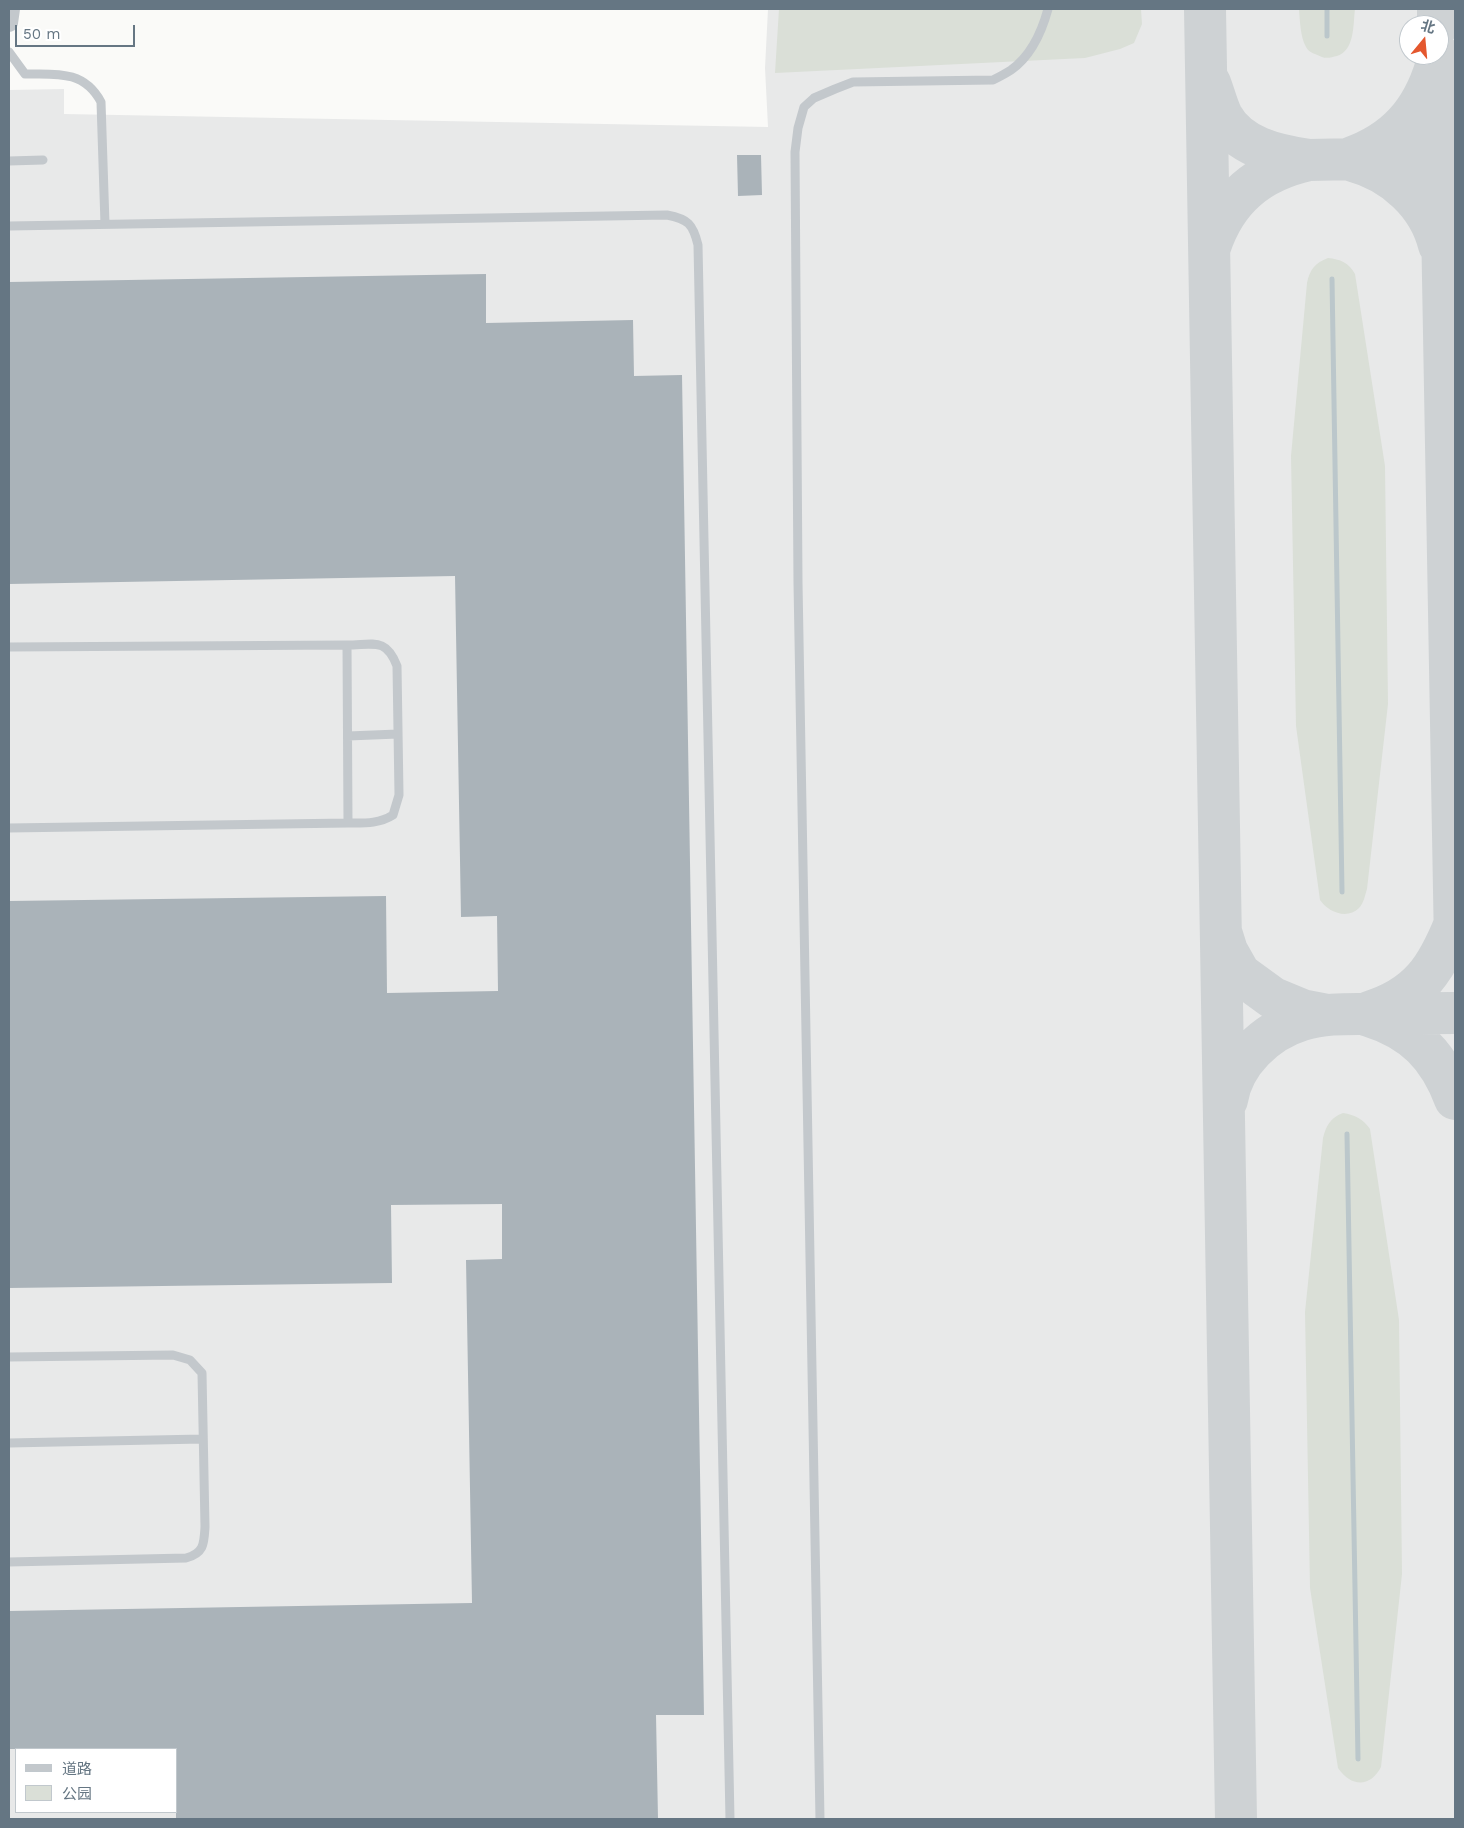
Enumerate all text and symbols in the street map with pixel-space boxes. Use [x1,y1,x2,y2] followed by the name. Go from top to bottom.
[18,15,138,47] scale bar
[1399,15,1449,65] north arrow
[1419,17,1437,36] text: 北
[23,25,60,43] text: 50 m
[15,1748,178,1813] legend
[62,1760,92,1778] text: 道路
[62,1785,92,1803] text: 公园

